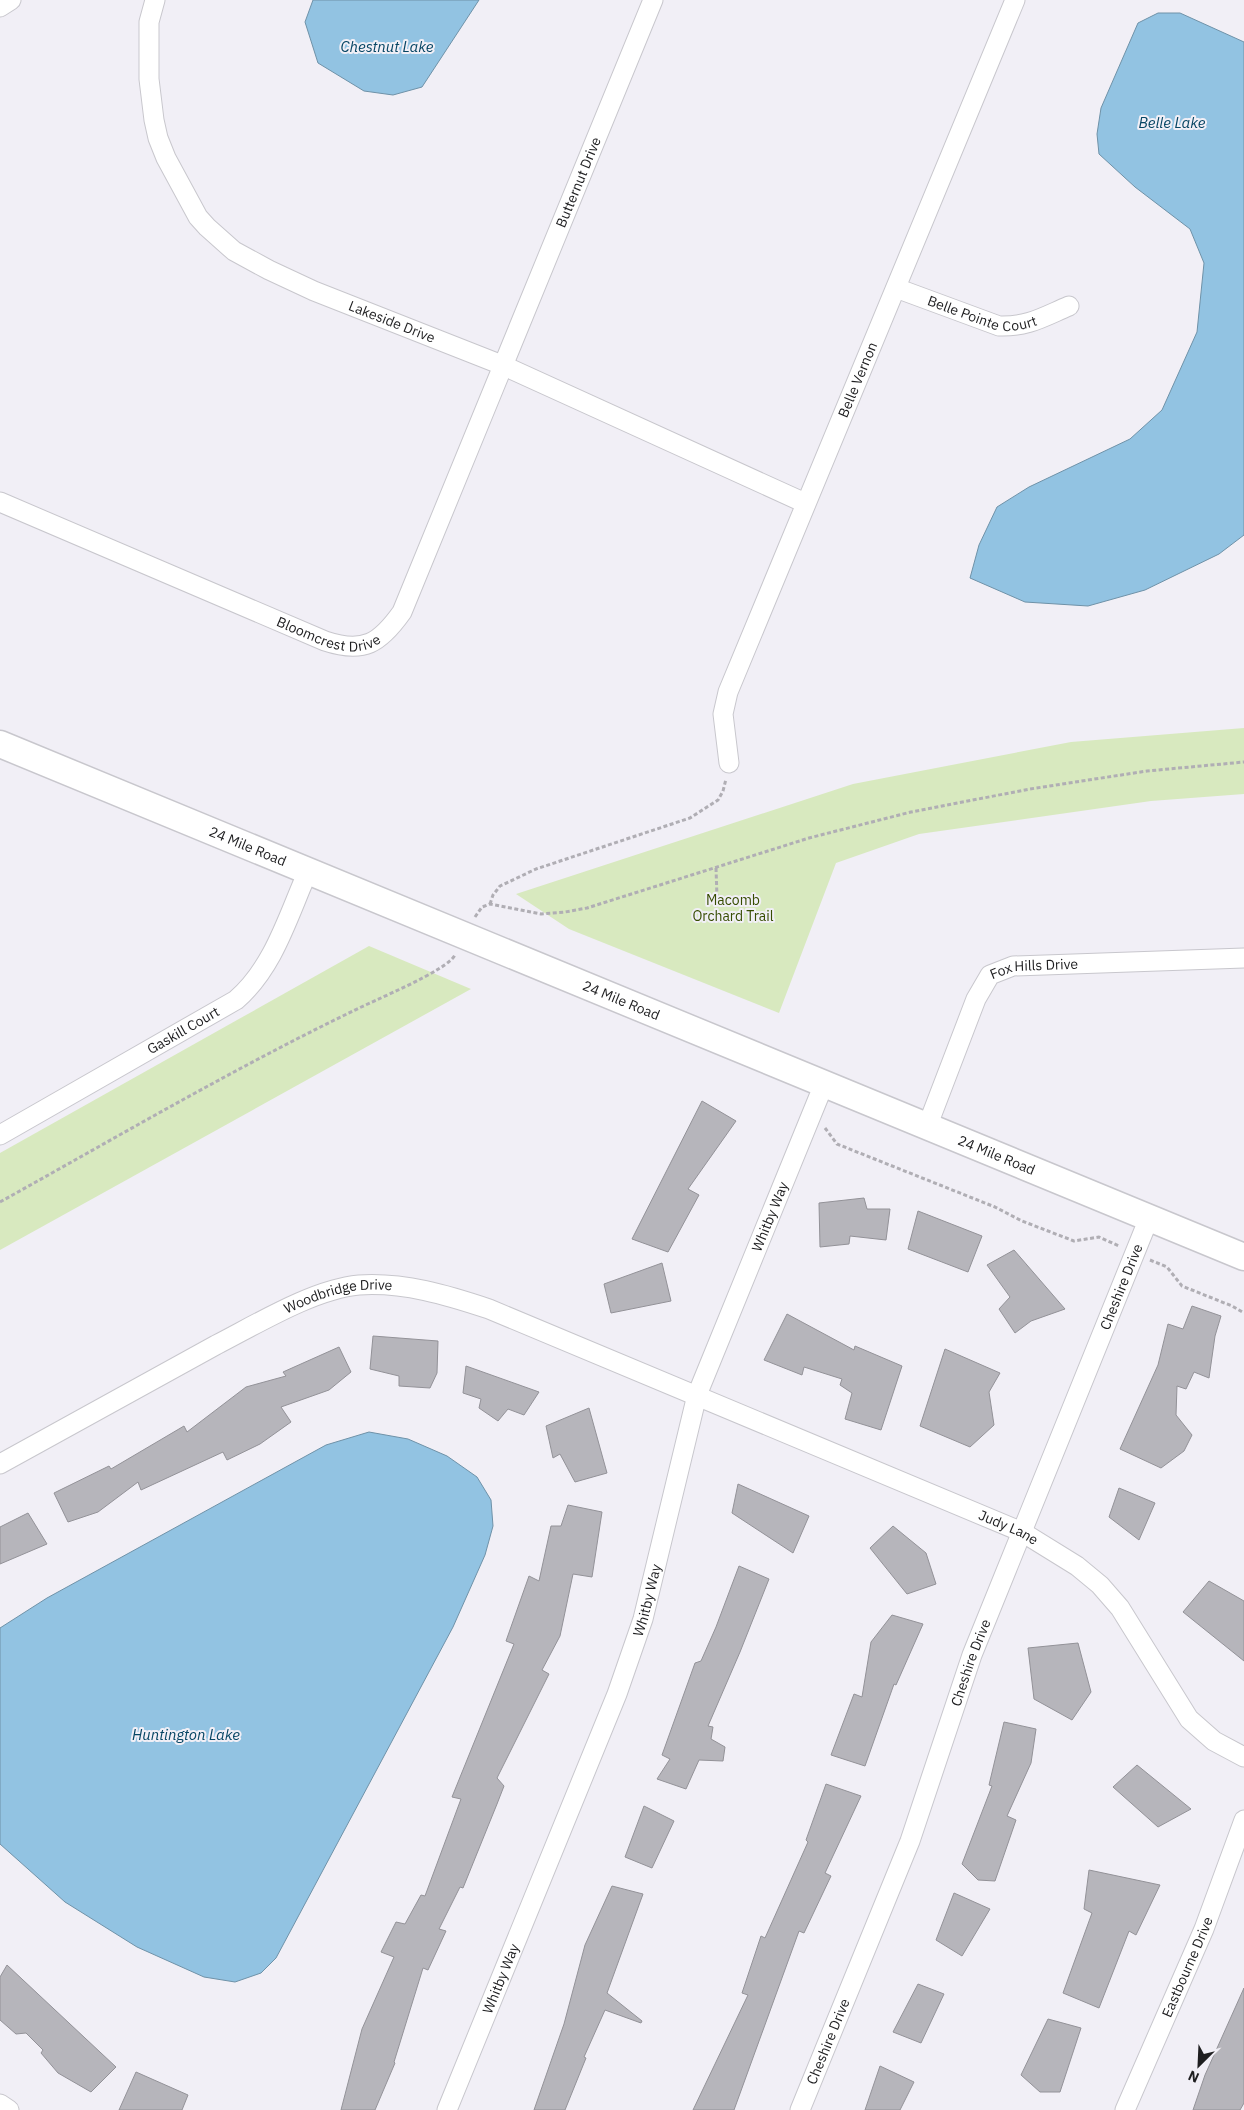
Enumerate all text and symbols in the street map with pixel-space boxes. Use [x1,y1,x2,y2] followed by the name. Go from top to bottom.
[341,37,434,56] water label: Chestnut Lake
[1139,113,1206,132] water label: Belle Lake
[552,134,605,230] street label: Butternut Drive
[925,291,1039,335] street label: Belle Pointe Court
[346,297,438,347] street label: Lakeside Drive
[834,339,881,420] street label: Belle Vernon
[274,612,384,655] street label: Bloomcrest Drive
[206,822,289,870] street label: 24 Mile Road
[692,891,774,925] park label: Macomb Orchard Trail
[987,955,1079,983] street label: Fox Hills Drive
[580,976,663,1024] street label: 24 Mile Road
[144,1002,223,1058] street label: Gaskill Court
[955,1131,1038,1179] street label: 24 Mile Road
[748,1179,792,1254] street label: Whitby Way
[1096,1241,1147,1332] street label: Cheshire Drive
[281,1276,393,1317] street label: Woodbridge Drive
[976,1506,1042,1549] street label: Judy Lane
[629,1562,665,1639] street label: Whitby Way
[947,1616,995,1708] street label: Cheshire Drive
[132,1725,240,1744] water label: Huntington Lake
[1158,1914,1217,2020] street label: Eastbourne Drive
[478,1941,523,2016] street label: Whitby Way
[802,1996,854,2087] street label: Cheshire Drive
[1174,2040,1224,2090] north arrow
[1185,2067,1202,2087] text: N

